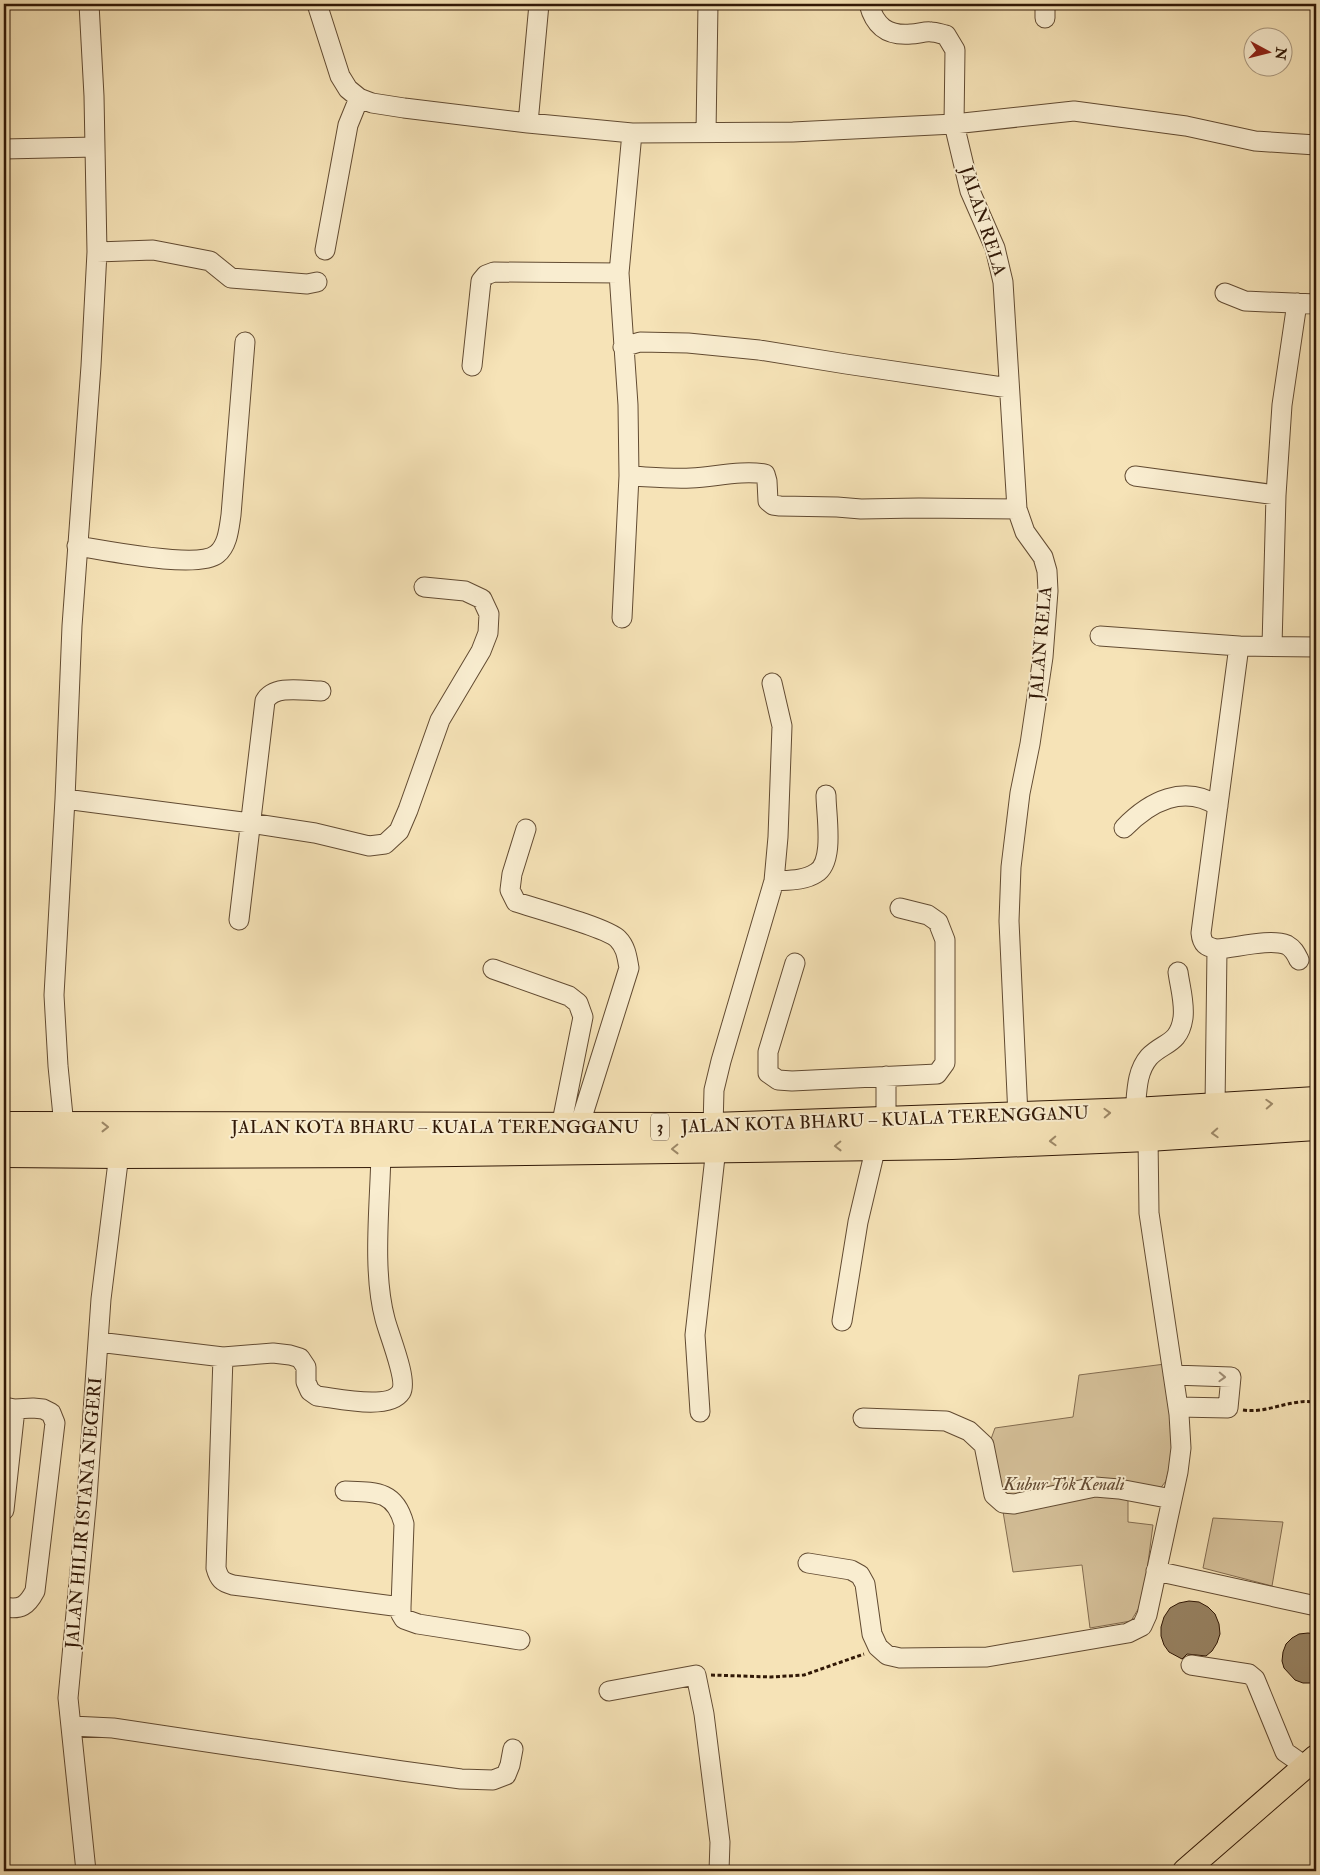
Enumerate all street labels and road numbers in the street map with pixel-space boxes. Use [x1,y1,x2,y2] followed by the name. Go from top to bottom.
[954,162,1012,279] street label: JALAN RELA
[1024,585,1057,702] street label: JALAN RELA
[680,1101,1089,1139] street label: JALAN KOTA BHARU – KUALA TERENGGANU
[651,1114,669,1140] road number: 3
[230,1116,639,1139] street label: JALAN KOTA BHARU – KUALA TERENGGANU
[61,1376,107,1651] street label: JALAN HILIR ISTANA NEGERI

